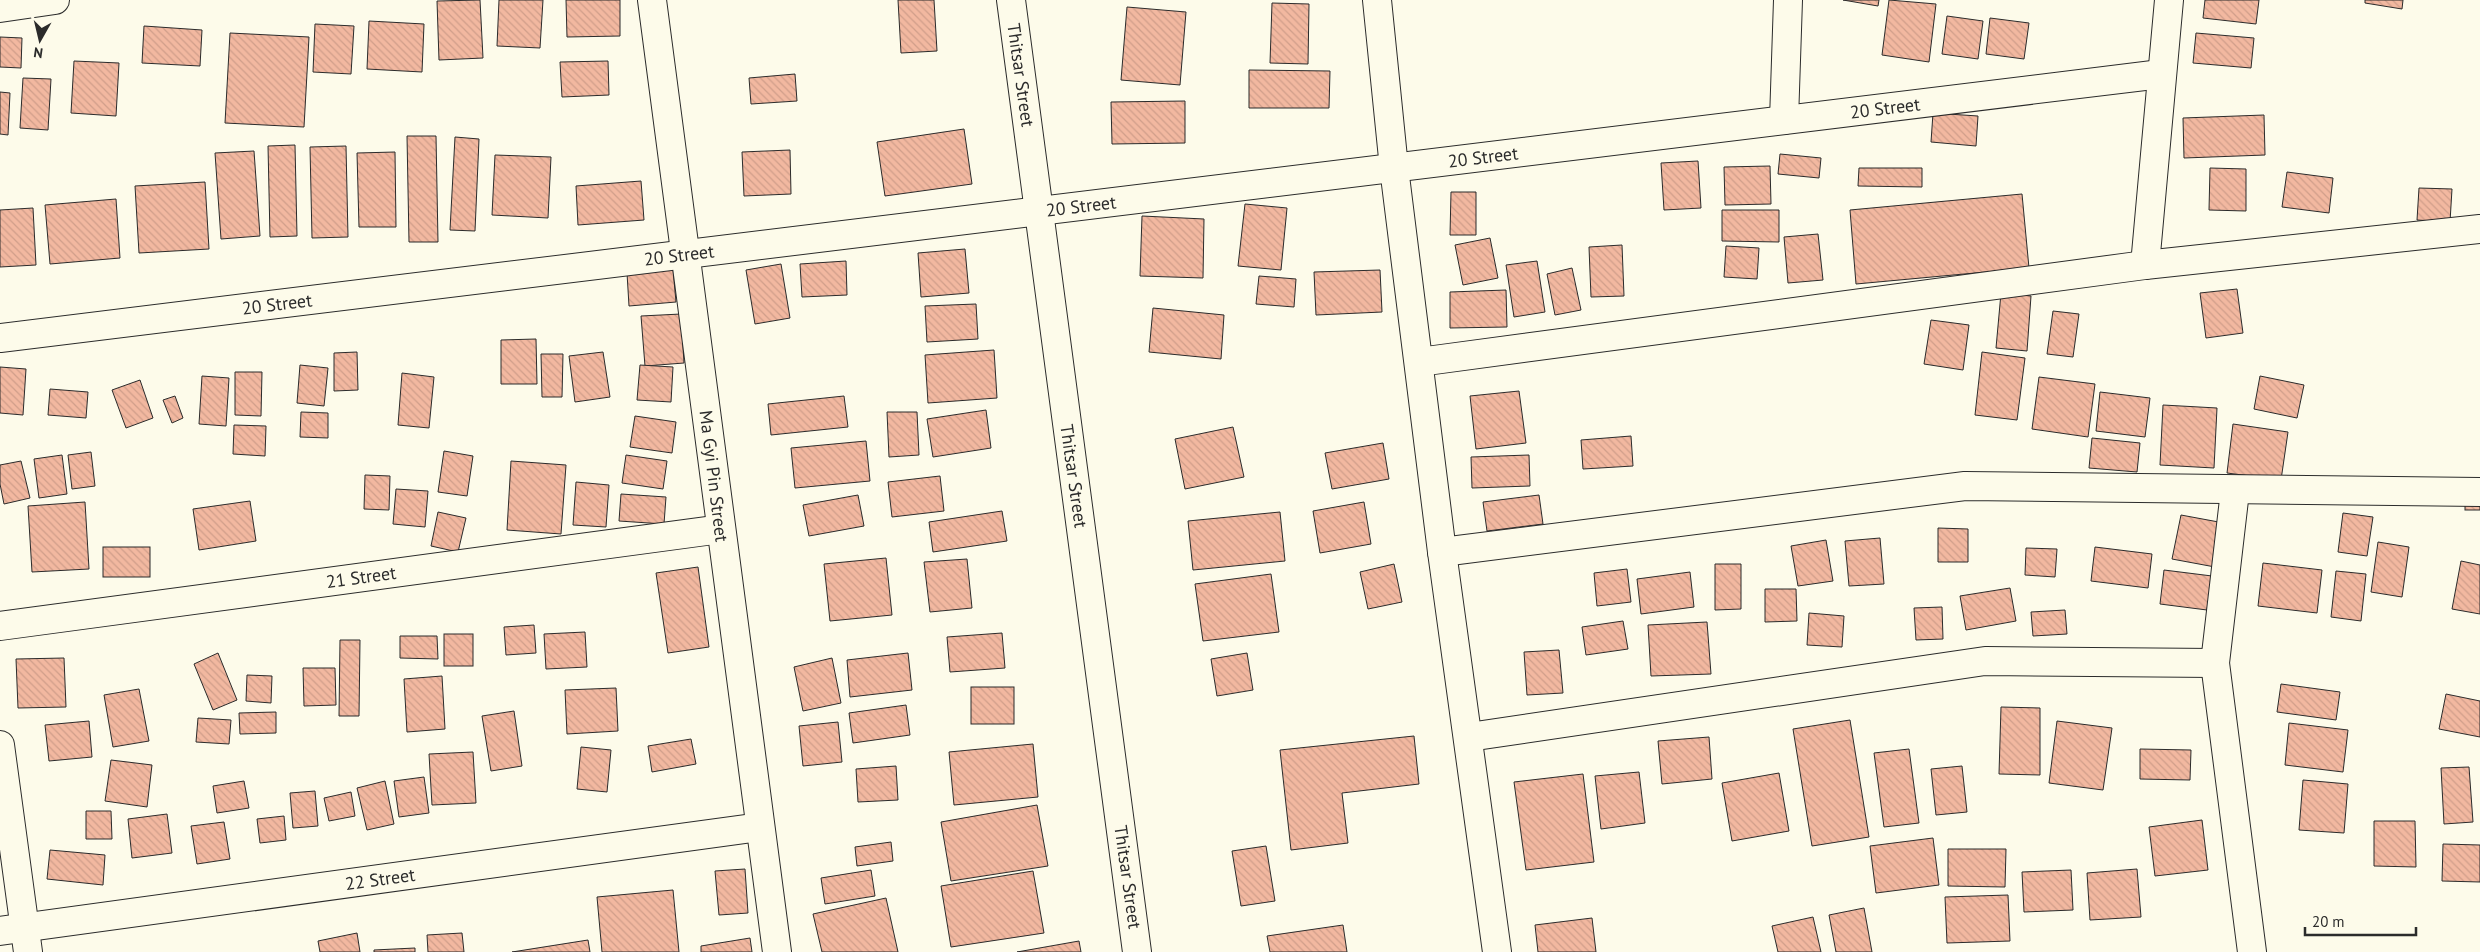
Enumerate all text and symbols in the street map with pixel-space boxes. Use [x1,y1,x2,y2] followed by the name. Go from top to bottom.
[15,15,65,65] north arrow
[1002,22,1040,128] street label: Thitsar Street
[32,43,44,62] text: N
[1849,92,1921,124] street label: 20 Street
[1447,141,1519,173] street label: 20 Street
[1045,190,1117,222] street label: 20 Street
[643,239,715,271] street label: 20 Street
[241,288,313,320] street label: 20 Street
[695,409,733,543] street label: Ma Gyi Pin Street
[1055,423,1093,529] street label: Thitsar Street
[325,561,397,593] street label: 21 Street
[1109,824,1147,930] street label: Thitsar Street
[344,863,416,895] street label: 22 Street
[2305,904,2416,936] scale bar
[2312,912,2345,931] text: 20 m

